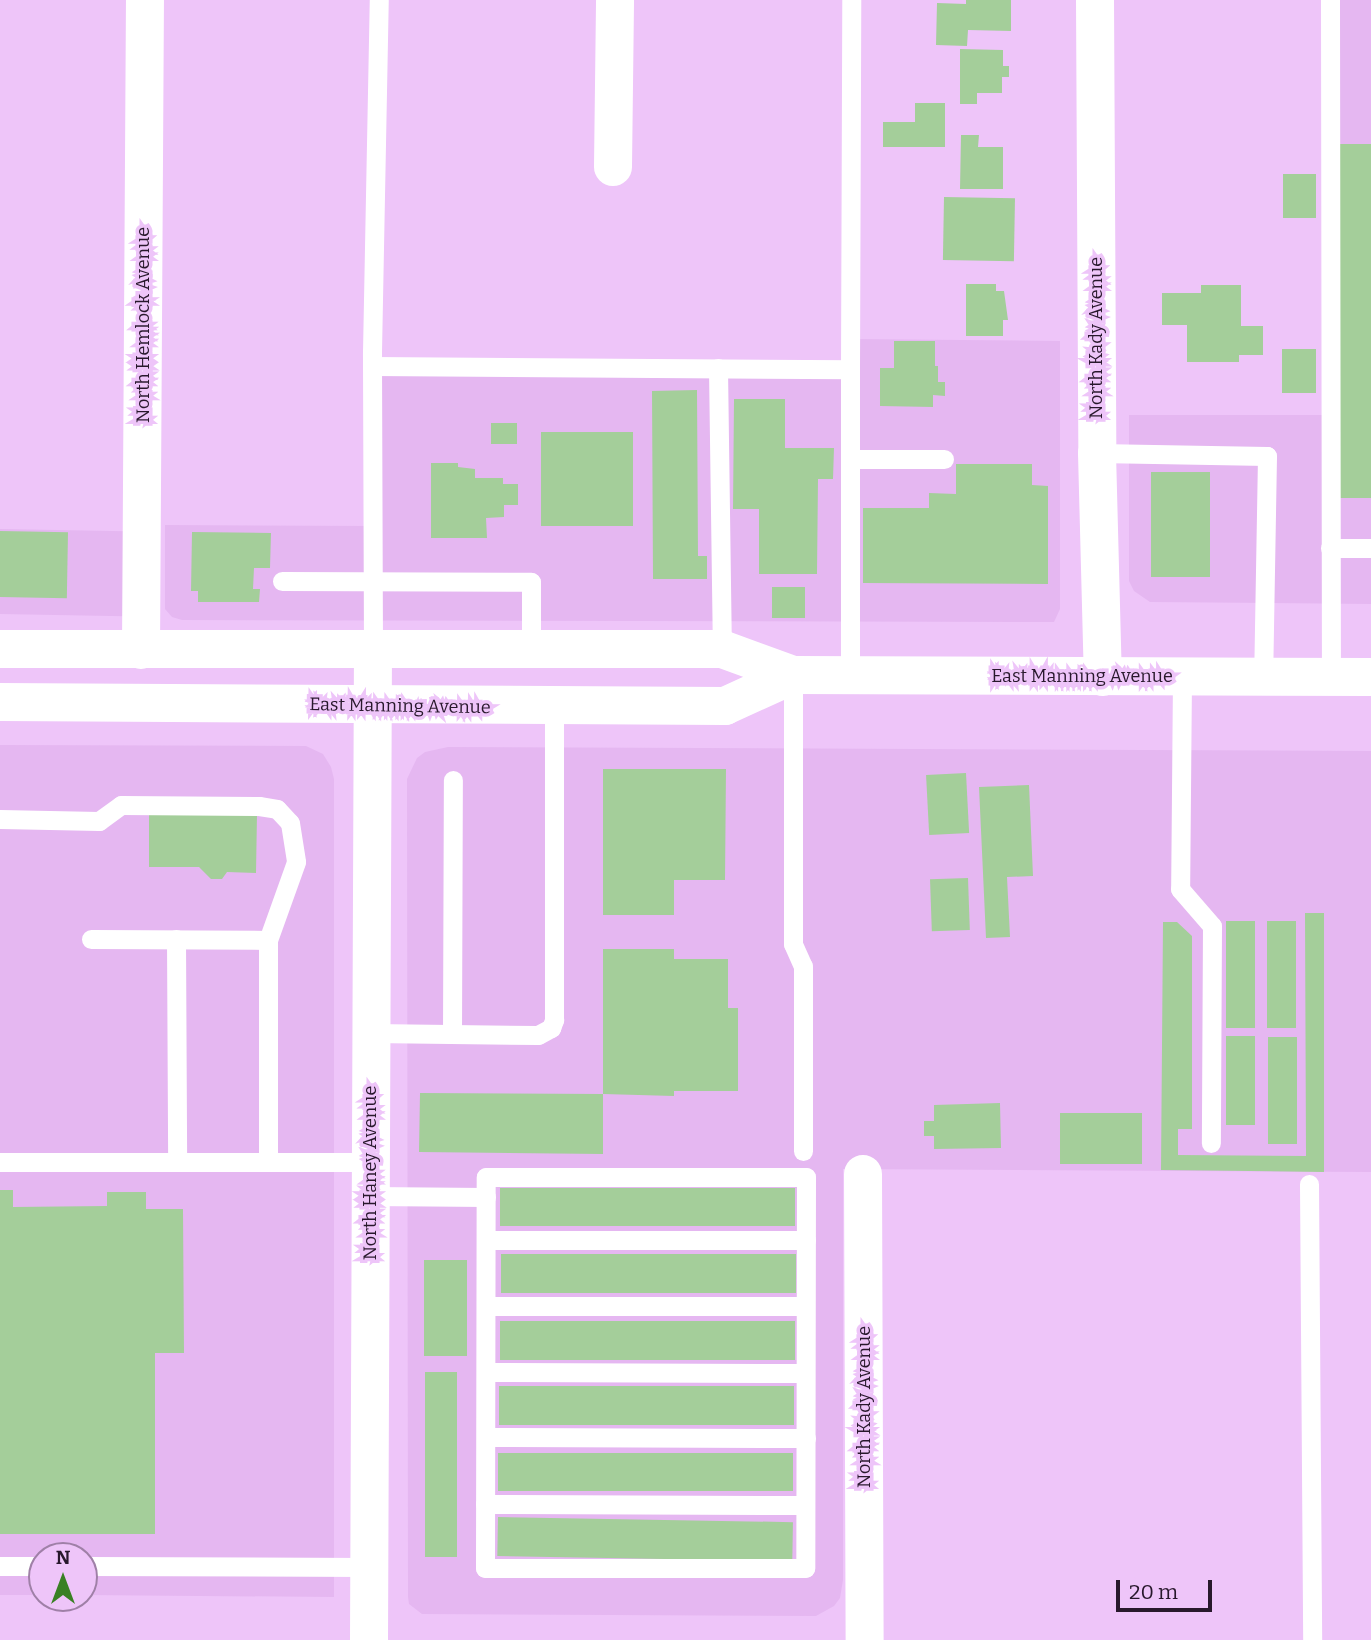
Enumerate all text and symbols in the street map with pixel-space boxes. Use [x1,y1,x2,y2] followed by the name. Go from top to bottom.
[132,227,154,423] street label: North Hemlock Avenue
[1085,257,1107,419] street label: North Kady Avenue
[991,665,1173,687] street label: East Manning Avenue
[309,694,491,718] street label: East Manning Avenue
[359,1086,381,1260] street label: North Haney Avenue
[853,1326,875,1488] street label: North Kady Avenue
[28,1542,98,1612] north arrow
[56,1546,70,1569] text: N
[1119,1566,1215,1610] scale bar
[1129,1579,1178,1605] text: 20 m

